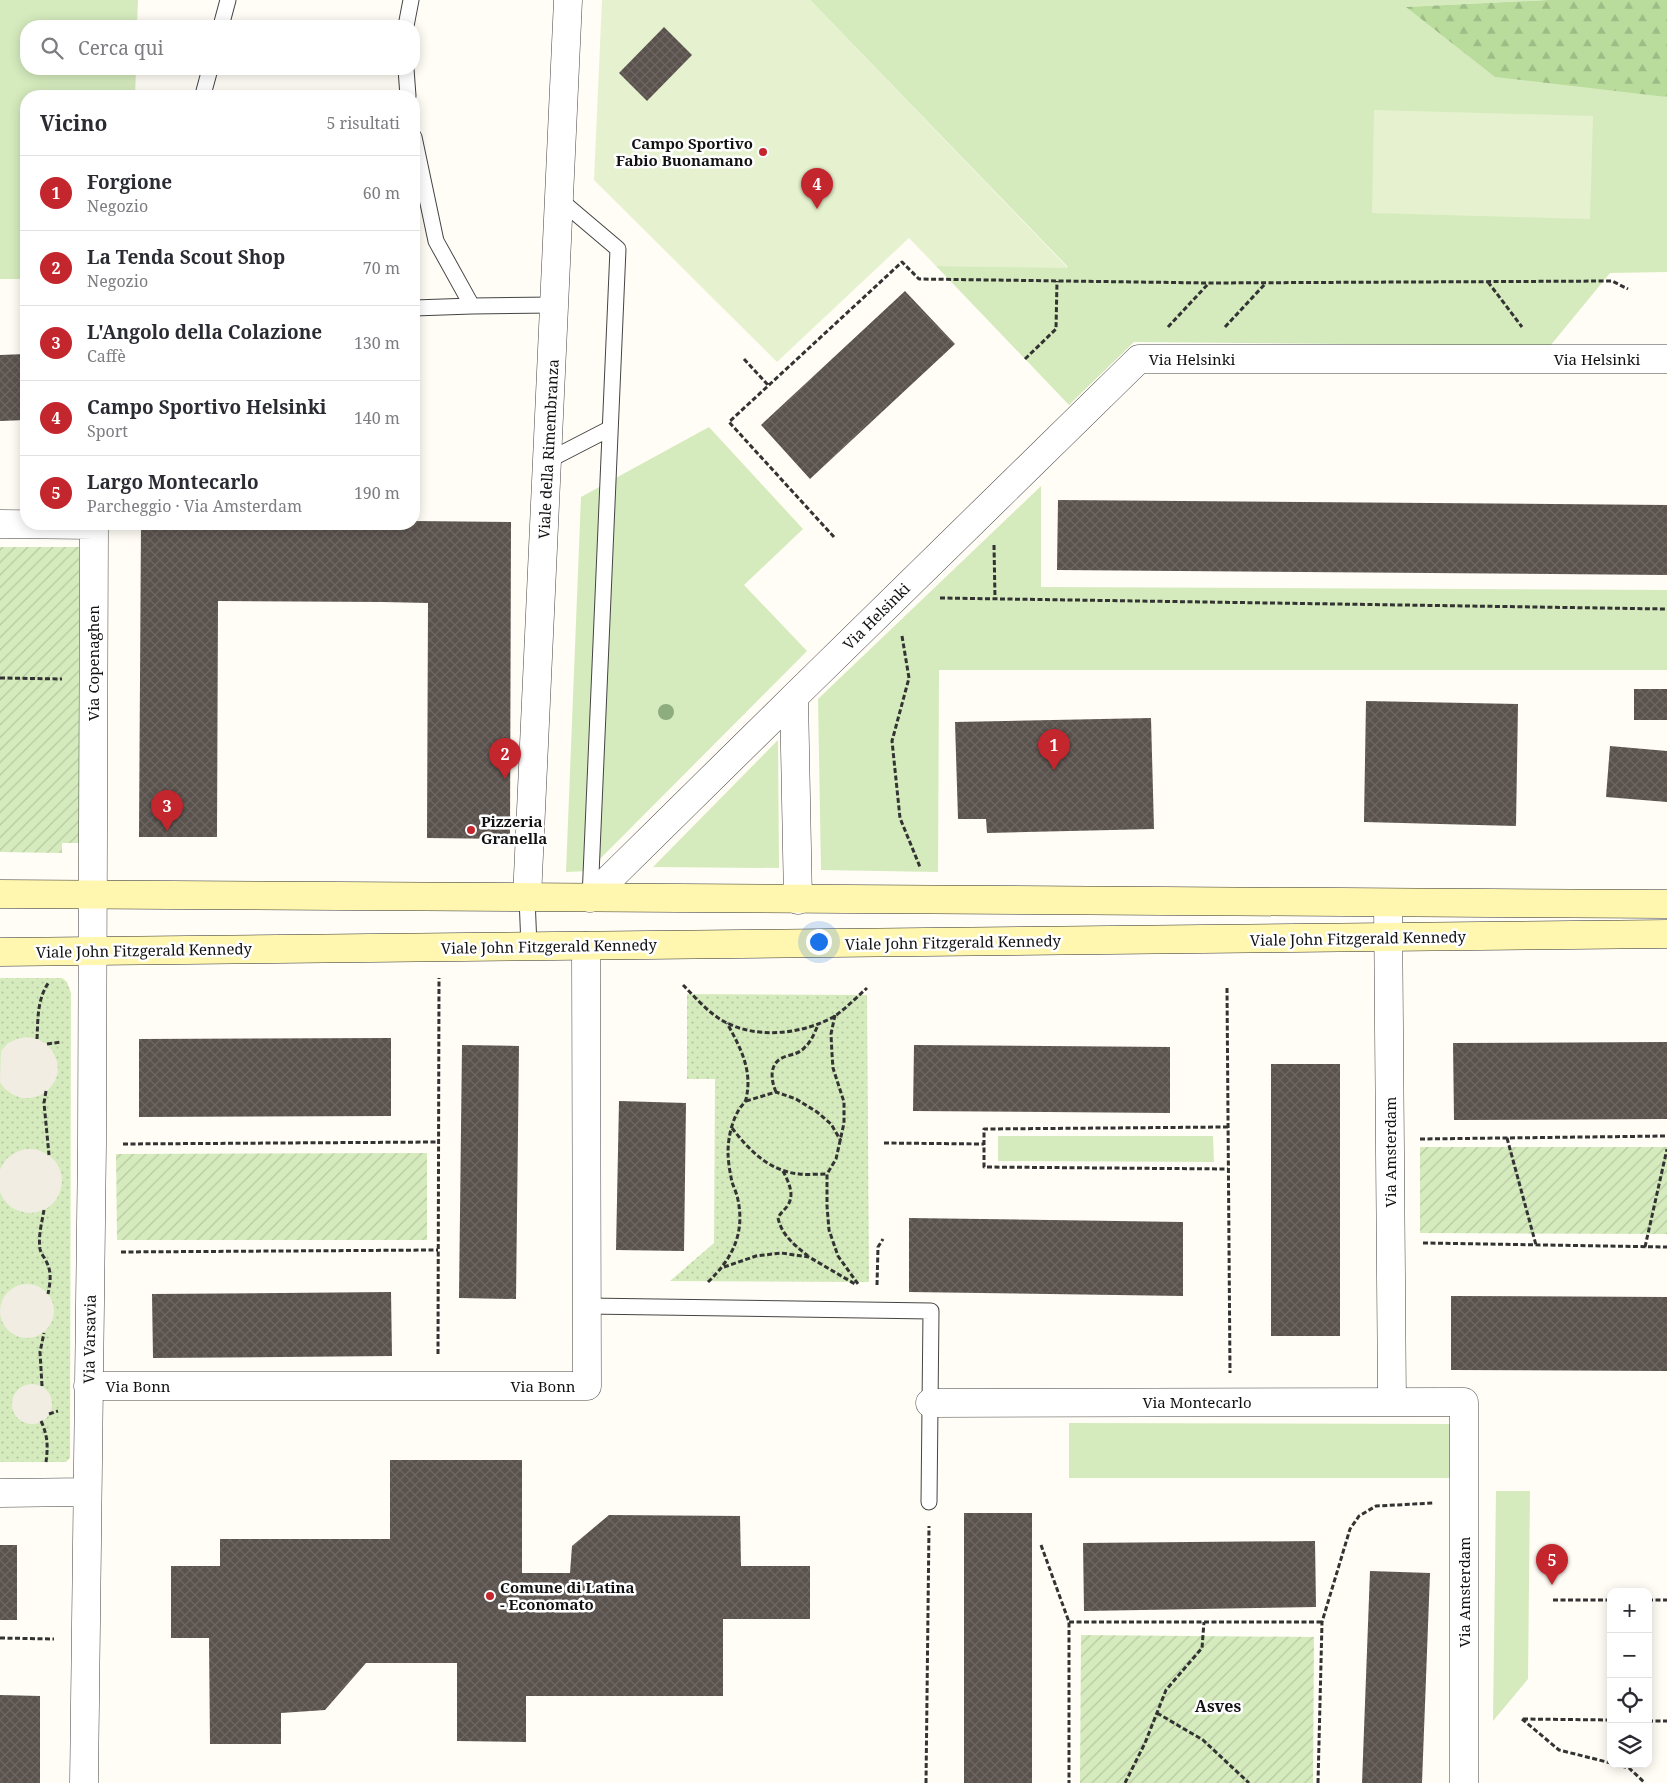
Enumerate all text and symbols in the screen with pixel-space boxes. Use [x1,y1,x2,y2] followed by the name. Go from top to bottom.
[20,20,420,75] search box
[38,34,66,62] icon: search
[78,35,164,61] text: Cerca qui
[40,109,107,137] text: Vicino
[327,112,400,134] text: 5 risultati
[616,133,753,170] place label: Campo Sportivo Fabio Buonamano
[757,146,769,158] marker: Campo Sportivo Fabio Buonamano
[801,168,833,209] pin: 4
[87,169,172,195] text: Forgione
[51,182,61,204] text: 1
[363,182,400,204] text: 60 m
[87,195,148,217] text: Negozio
[87,244,285,270] text: La Tenda Scout Shop
[51,257,61,279] text: 2
[363,257,400,279] text: 70 m
[87,270,148,292] text: Negozio
[87,319,322,345] text: L'Angolo della Colazione
[51,332,61,354] text: 3
[354,332,400,354] text: 130 m
[87,345,126,367] text: Caffè
[1149,349,1236,369] street label: Via Helsinki
[1554,349,1641,369] street label: Via Helsinki
[533,359,563,539] street label: Viale della Rimembranza
[87,394,326,420] text: Campo Sportivo Helsinki
[51,407,61,429] text: 4
[354,407,400,429] text: 140 m
[87,420,128,442] text: Sport
[87,469,259,495] text: Largo Montecarlo
[51,482,61,504] text: 5
[354,482,400,504] text: 190 m
[87,495,302,517] text: Parcheggio · Via Amsterdam
[838,578,914,654] street label: Via Helsinki
[83,605,103,721] street label: Via Copenaghen
[1038,729,1070,770] pin: 1
[489,738,521,779] pin: 2
[151,790,183,831] pin: 3
[481,811,547,848] place label: Pizzeria Granella
[465,824,477,836] marker: Pizzeria Granella
[1250,926,1467,950] street label: Viale John Fitzgerald Kennedy
[806,929,832,955] your location
[845,930,1062,954] street label: Viale John Fitzgerald Kennedy
[441,934,658,958] street label: Viale John Fitzgerald Kennedy
[36,938,253,962] street label: Viale John Fitzgerald Kennedy
[1380,1097,1400,1208] street label: Via Amsterdam
[78,1294,100,1384] street label: Via Varsavia
[105,1376,171,1396] street label: Via Bonn
[510,1376,576,1396] street label: Via Bonn
[1142,1392,1252,1412] street label: Via Montecarlo
[1454,1537,1474,1648] street label: Via Amsterdam
[1536,1544,1568,1585] pin: 5
[500,1577,635,1614] place label: Comune di Latina - Economato
[1607,1588,1652,1768] map controls
[1607,1588,1652,1633] button: +
[484,1590,496,1602] marker: Comune di Latina - Economato
[1607,1633,1652,1678] button: −
[1607,1678,1652,1723] button: locate
[1195,1695,1241,1717] district label: Asves
[1607,1723,1652,1768] button: layers

